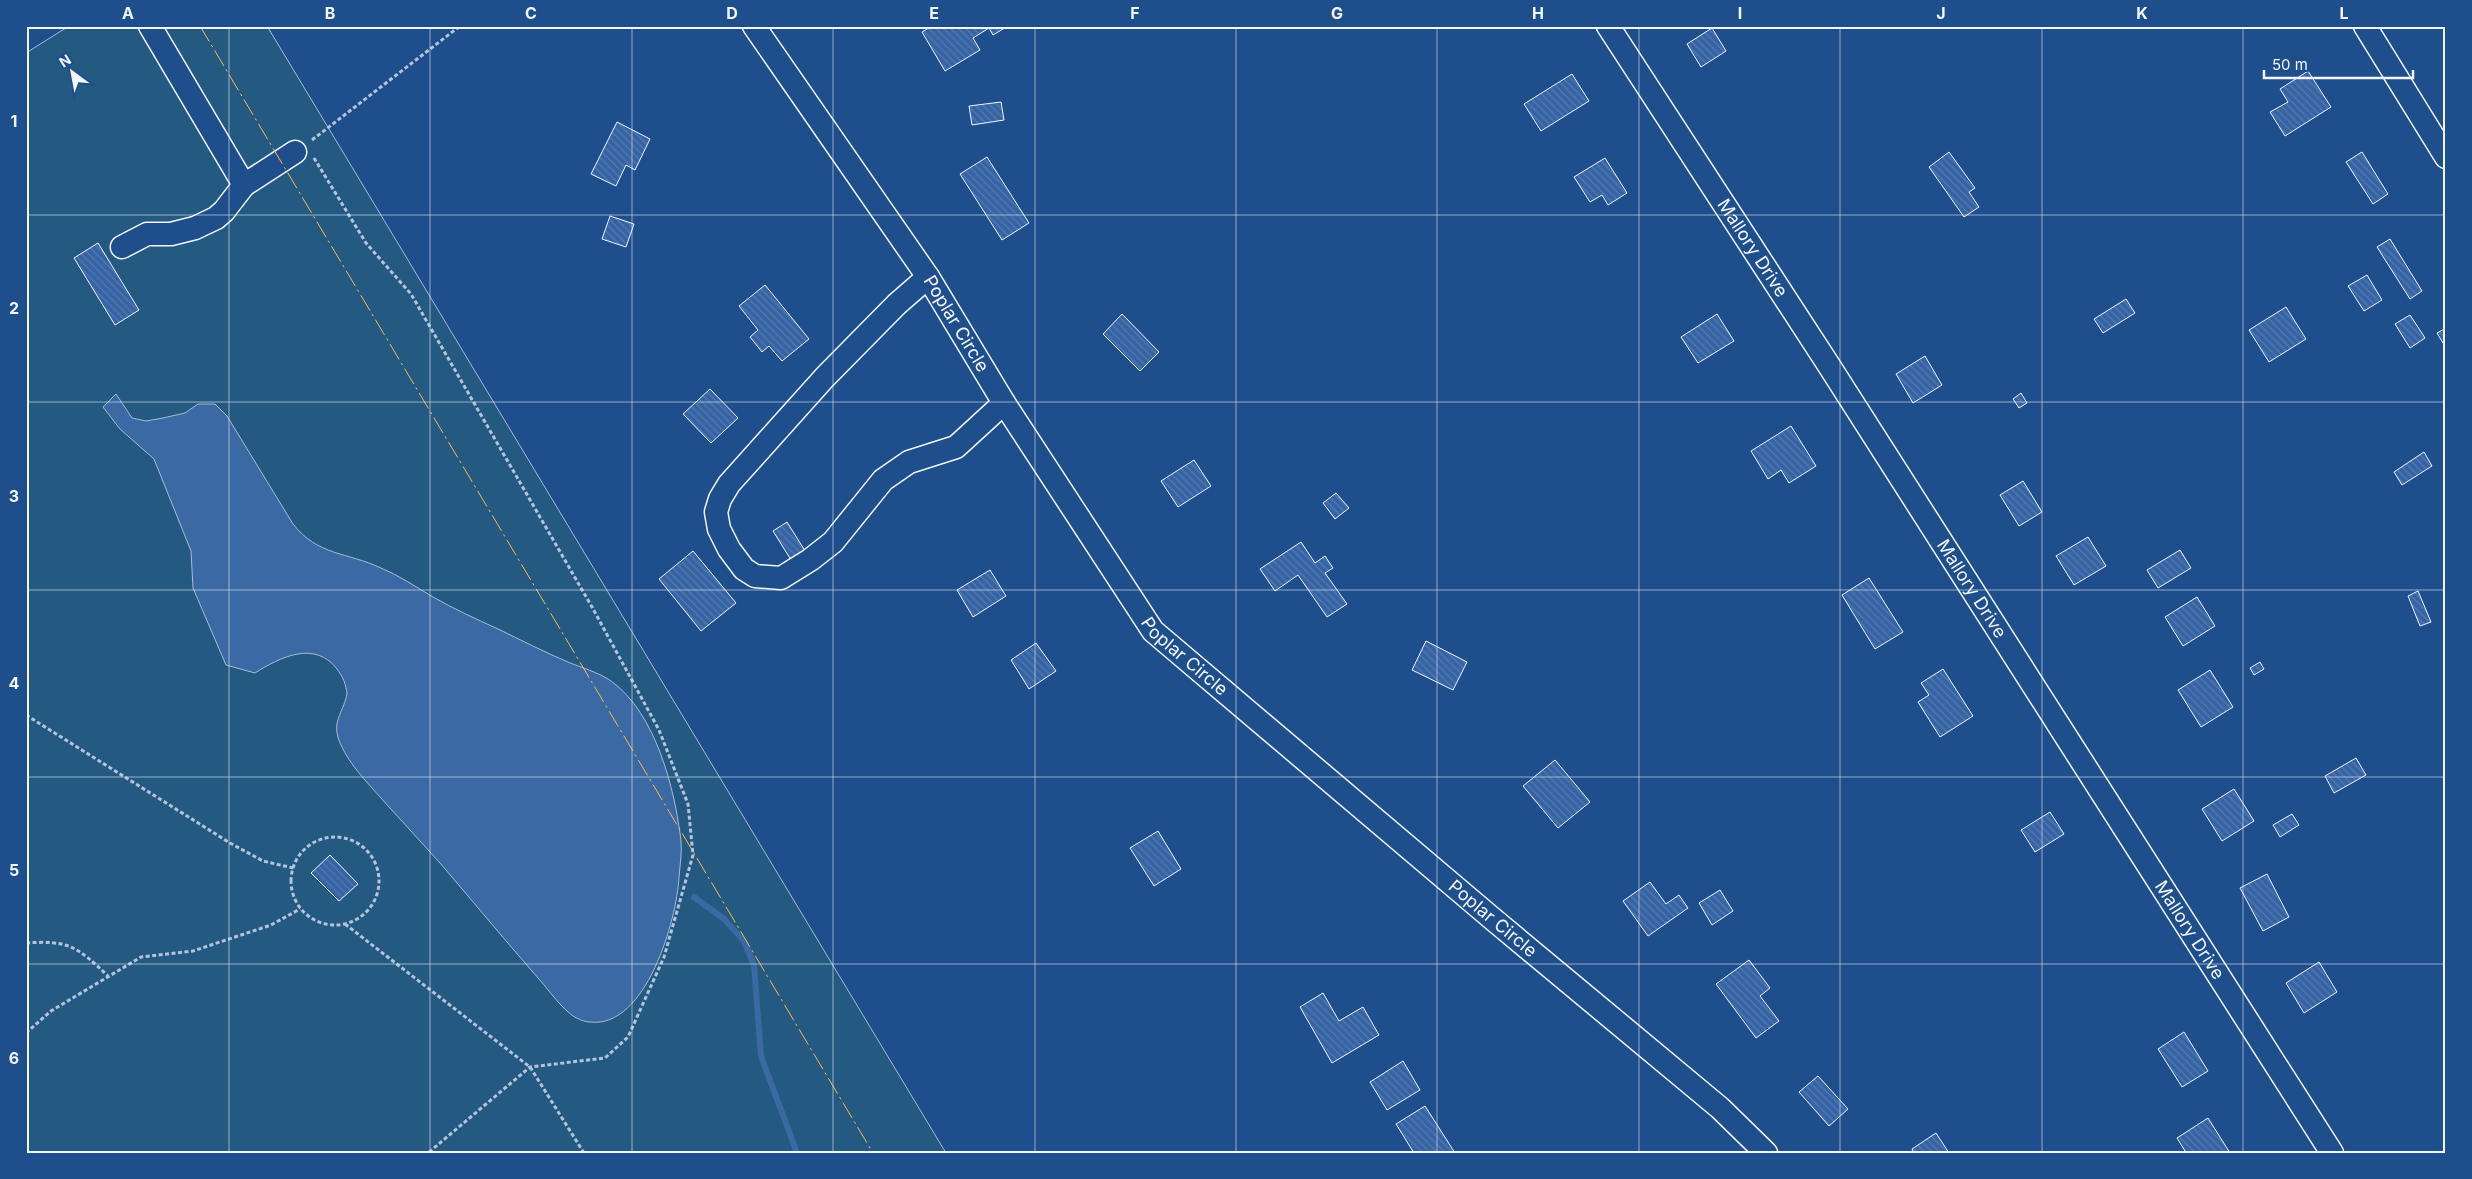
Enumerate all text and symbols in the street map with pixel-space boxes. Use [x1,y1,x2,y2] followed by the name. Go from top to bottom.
[122,3,134,23] text: A
[325,3,335,23] text: B
[525,3,537,23] text: C
[726,3,738,23] text: D
[929,3,939,23] text: E
[1130,3,1140,23] text: F
[1331,3,1343,23] text: G
[1532,3,1544,23] text: H
[1738,3,1742,23] text: I
[1936,3,1946,23] text: J
[2136,3,2148,23] text: K
[2339,3,2349,23] text: L
[48,48,98,98] north arrow
[2264,48,2413,80] scale bar
[56,51,74,71] text: N
[2272,55,2308,74] text: 50 m
[11,111,17,131] text: 1
[1713,195,1793,301] street label: Mallory Drive
[920,272,994,375] street label: Poplar Circle
[9,298,19,318] text: 2
[9,486,19,506] text: 3
[1933,535,2011,642] street label: Mallory Drive
[1137,613,1232,700] street label: Poplar Circle
[9,673,20,693] text: 4
[9,860,19,880] text: 5
[1445,875,1541,961] street label: Poplar Circle
[2151,877,2229,983] street label: Mallory Drive
[9,1048,19,1068] text: 6

